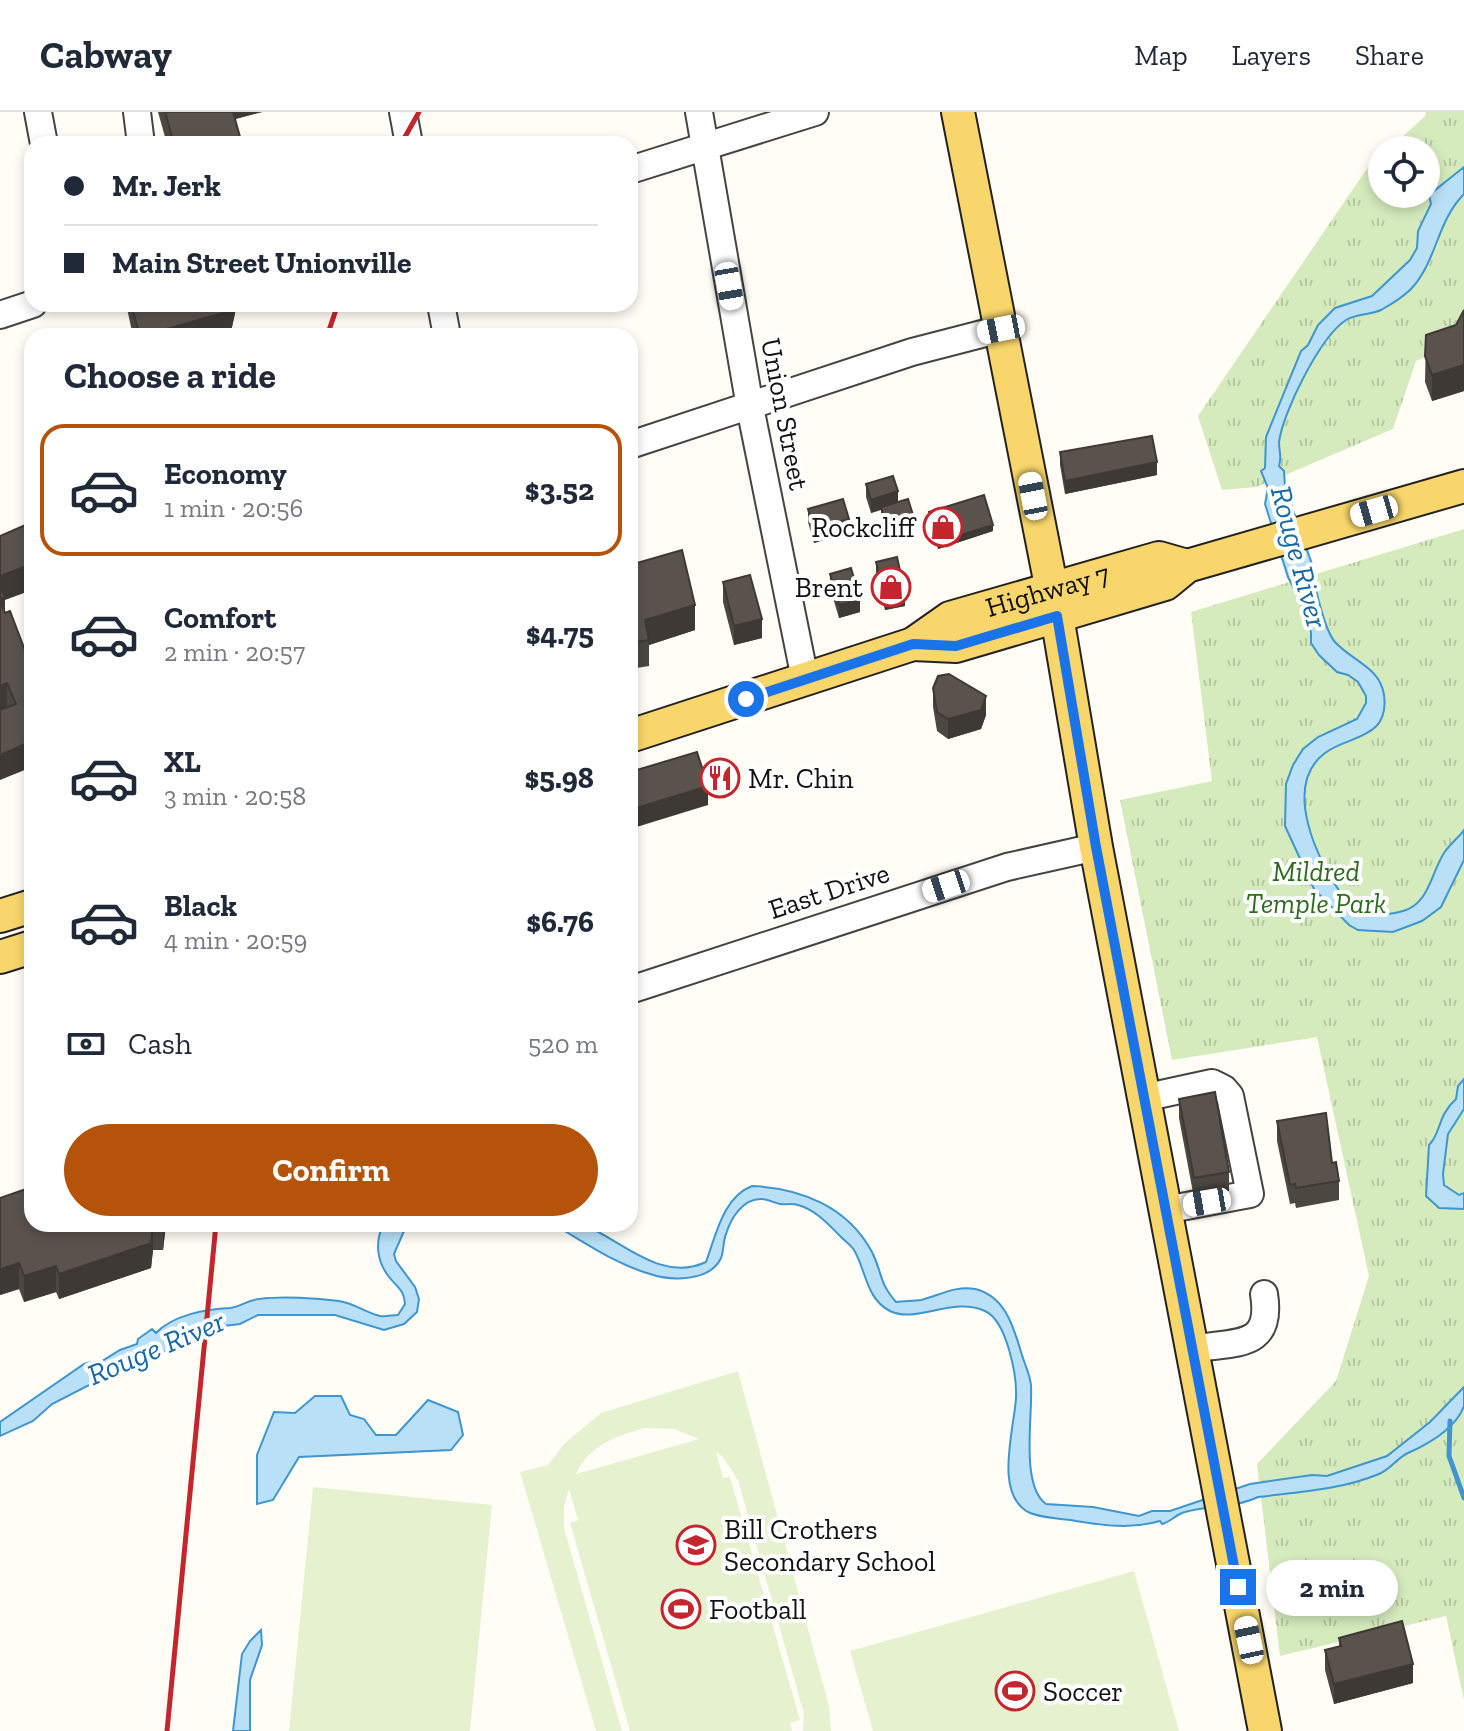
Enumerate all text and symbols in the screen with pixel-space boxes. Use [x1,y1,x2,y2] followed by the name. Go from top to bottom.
[40,32,172,78] text: Cabway
[1134,39,1188,72] text: Map
[1232,39,1311,72] text: Layers
[1355,39,1424,72] text: Share
[1368,136,1440,208] map controls
[1368,136,1440,208] button: locate
[112,168,221,204] text: Mr. Jerk
[112,245,411,281] text: Main Street Unionville
[713,260,745,312] car
[975,313,1027,345] car
[754,335,816,493] street label: Union Street
[64,354,276,397] text: Choose a ride
[68,454,140,526] icon: car
[164,456,287,492] text: Economy
[1017,470,1049,522] car
[525,472,594,508] text: $3.52
[1263,482,1335,633] water label: Rouge River
[164,492,303,524] text: 1 min · 20:56
[1348,493,1400,529] car
[922,506,964,548] shop icon: Rockcliff
[811,511,917,544] place label: Rockcliff
[982,557,1113,623] street label: Highway 7
[870,566,912,608] shop icon: Brent
[795,571,864,604] place label: Brent
[68,598,140,670] icon: car
[164,600,276,636] text: Comfort
[526,616,594,652] text: $4.75
[164,636,305,668] text: 2 min · 20:57
[728,681,764,717] route start
[68,742,140,814] icon: car
[164,744,201,780] text: XL
[699,757,741,799] restaurant icon: Mr. Chin
[525,760,594,796] text: $5.98
[748,762,853,795] place label: Mr. Chin
[164,780,306,812] text: 3 min · 20:58
[1246,855,1386,920] park label: Mildred Temple Park
[764,856,894,926] street label: East Drive
[919,867,973,905] car
[68,886,140,958] icon: car
[164,888,237,924] text: Black
[526,904,594,940] text: $6.76
[164,924,307,956] text: 4 min · 20:59
[64,1022,108,1066] icon: cash
[128,1026,192,1062] text: Cash
[528,1028,598,1060] text: 520 m
[64,1124,598,1216] button: Confirm
[1181,1186,1233,1218] car
[82,1303,231,1393] water label: Rouge River
[724,1513,936,1578] place label: Bill Crothers Secondary School
[675,1524,717,1566] school or university icon: Bill Crothers Secondary School
[1266,1559,1398,1615] callout: 2 min
[1220,1569,1256,1605] route end
[1300,1572,1364,1604] text: 2 min
[660,1588,702,1630] sports icon: Football
[709,1593,807,1626] place label: Football
[1232,1614,1266,1666] car
[994,1670,1036,1712] sports icon: Soccer
[1043,1675,1123,1708] place label: Soccer

